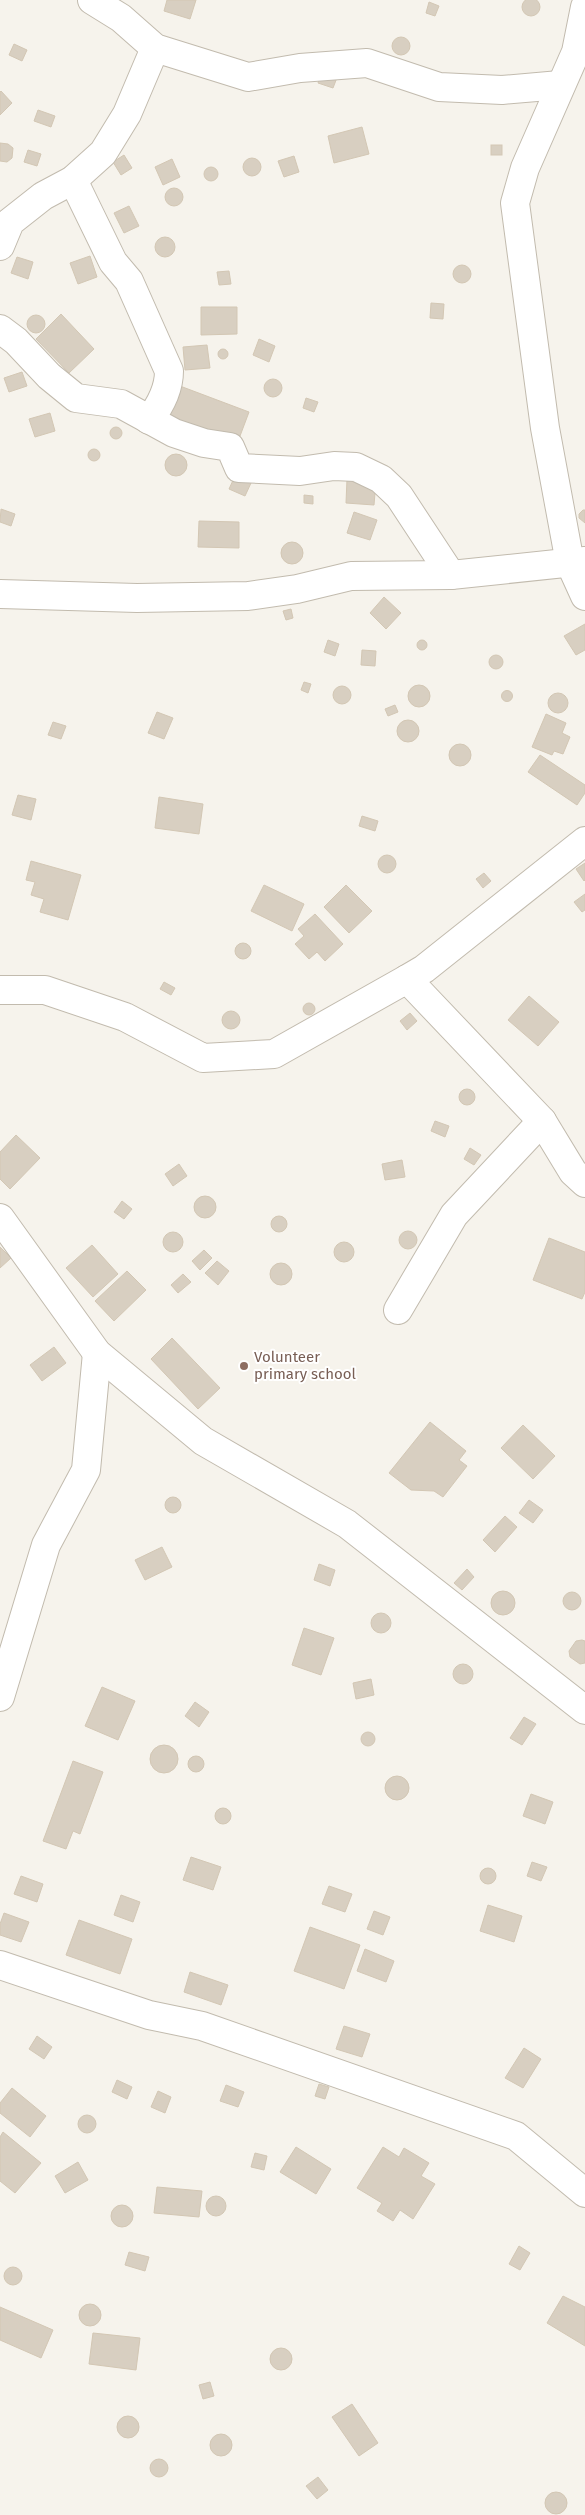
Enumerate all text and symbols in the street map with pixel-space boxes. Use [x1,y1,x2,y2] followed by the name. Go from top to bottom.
[254,1348,357,1383] place label: Volunteer primary school
[238,1360,250,1372] marker: Volunteer primary school

